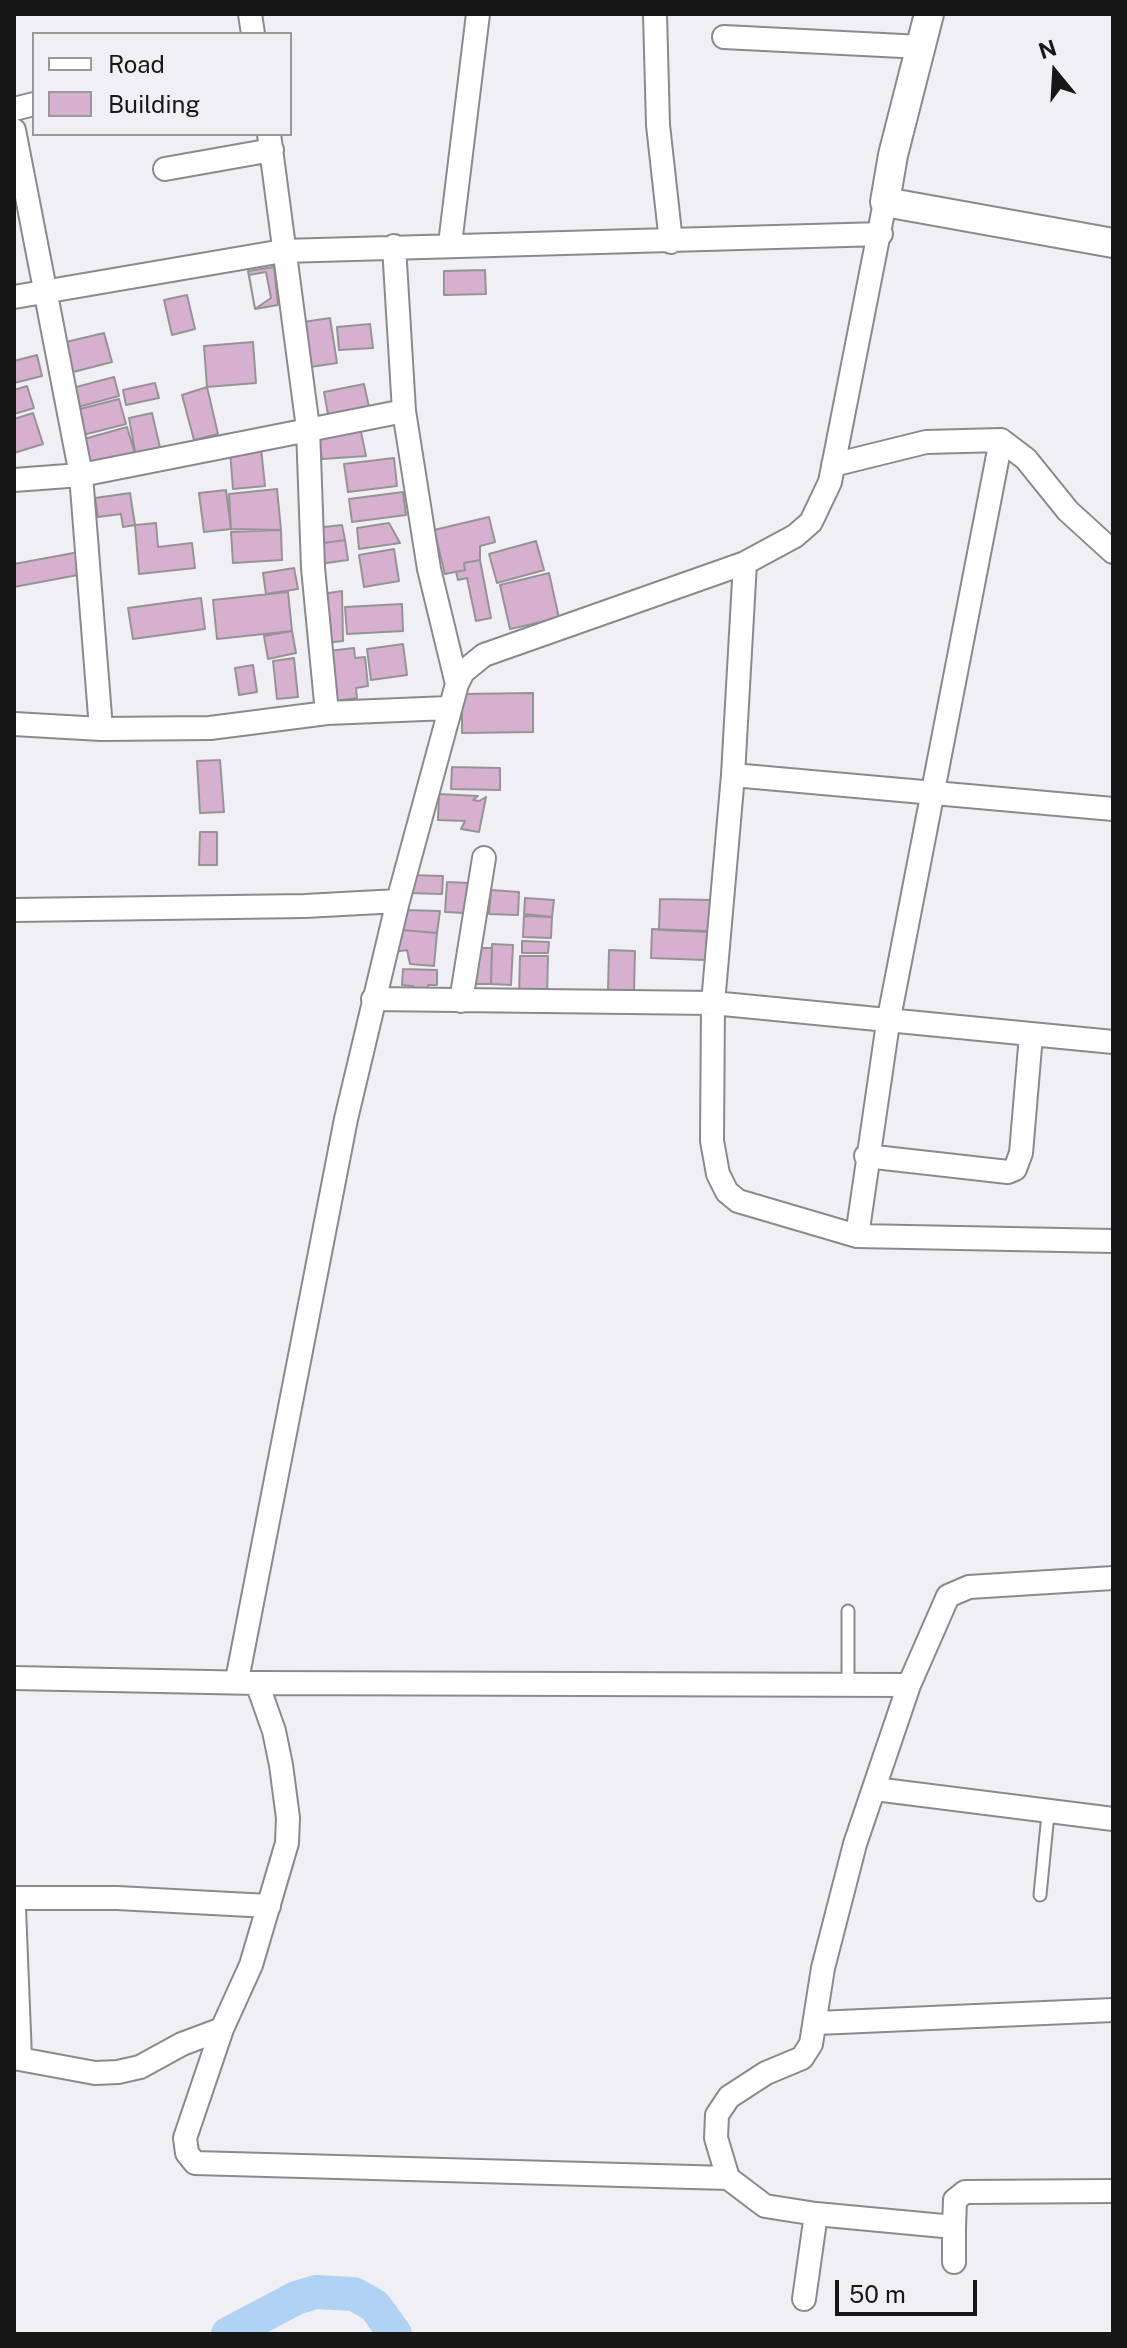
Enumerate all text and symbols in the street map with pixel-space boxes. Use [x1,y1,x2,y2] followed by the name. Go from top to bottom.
[32,32,292,136] legend
[1015,32,1095,112] north arrow
[1035,34,1060,64] text: N
[108,50,165,78] text: Road
[108,90,200,118] text: Building
[839,2264,981,2314] scale bar
[849,2280,906,2308] text: 50 m

